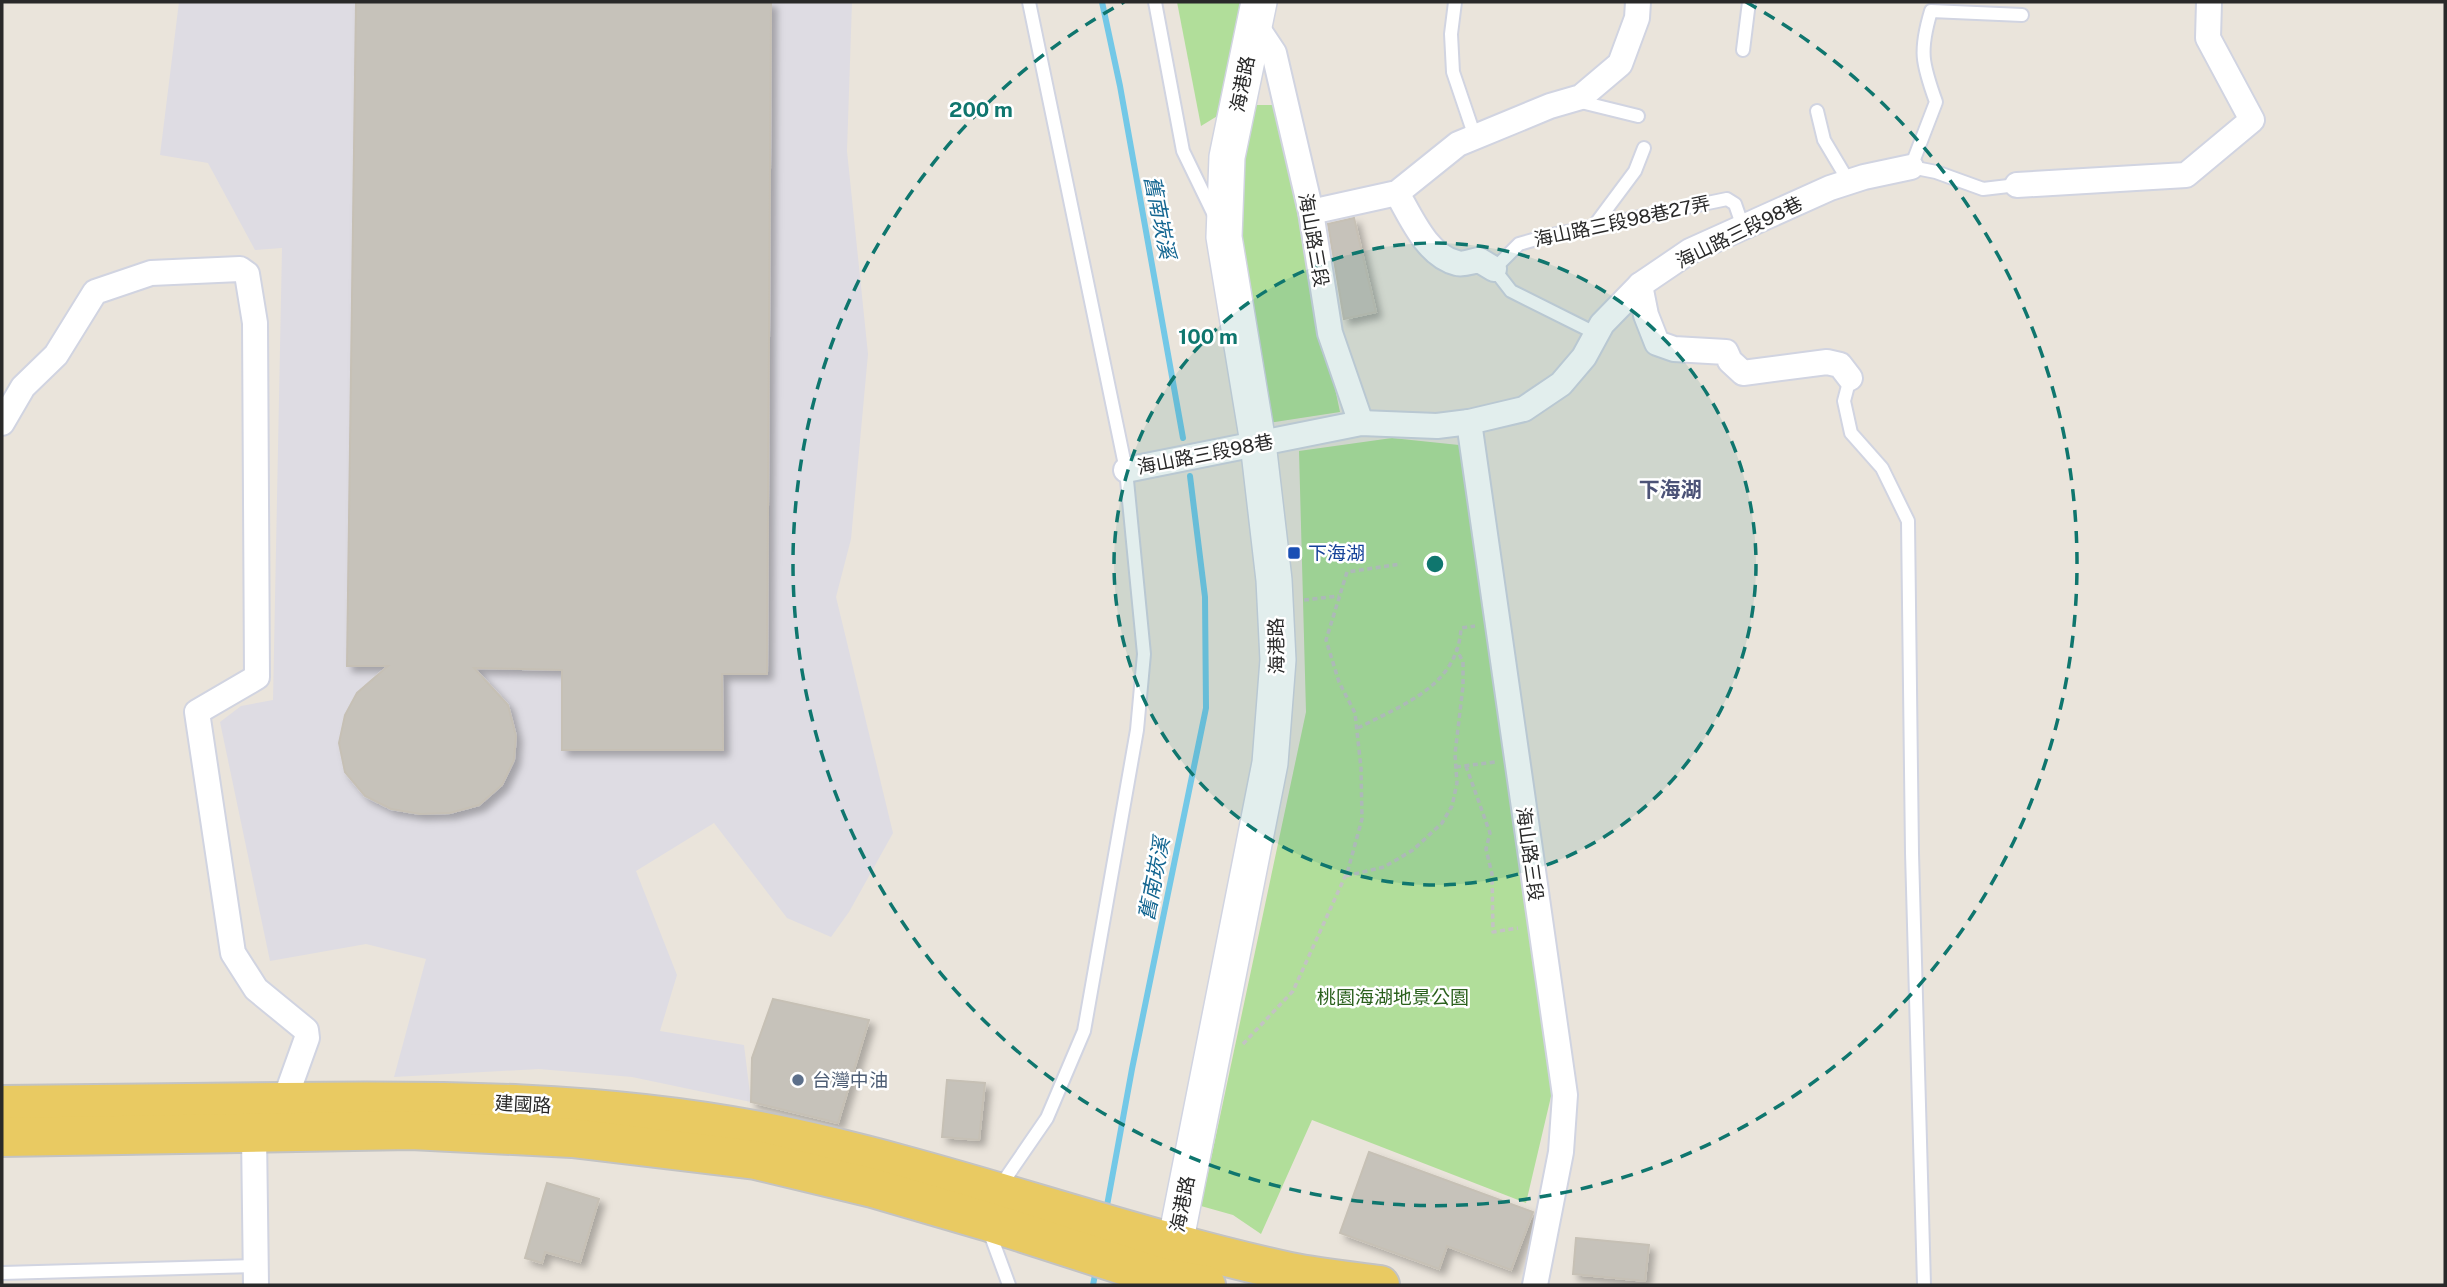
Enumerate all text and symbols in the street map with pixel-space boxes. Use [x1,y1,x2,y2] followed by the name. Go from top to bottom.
[1226,54,1258,114] street label: 海港路
[949,97,1013,122] text: 200 m
[1140,173,1181,264] water label: 舊南崁溪
[1295,191,1333,289] street label: 海山路三段
[1532,192,1712,250] street label: 海山路三段98巷27弄
[1672,192,1806,272] street label: 海山路三段98巷
[1178,324,1238,349] text: 100 m
[1135,430,1275,478] street label: 海山路三段98巷
[1639,477,1702,502] district label: 下海湖
[1308,542,1365,564] place label: 下海湖
[1286,545,1302,561] marker: 下海湖
[1423,552,1447,576] centre of rings
[1265,617,1287,675] street label: 海港路
[1512,805,1548,903] street label: 海山路三段
[1134,832,1175,923] water label: 舊南崁溪
[1317,986,1469,1008] park label: 桃園海湖地景公園
[812,1069,888,1091] place label: 台灣中油
[790,1072,806,1088] marker: 台灣中油
[494,1092,552,1116] street label: 建國路
[1166,1174,1198,1234] street label: 海港路

